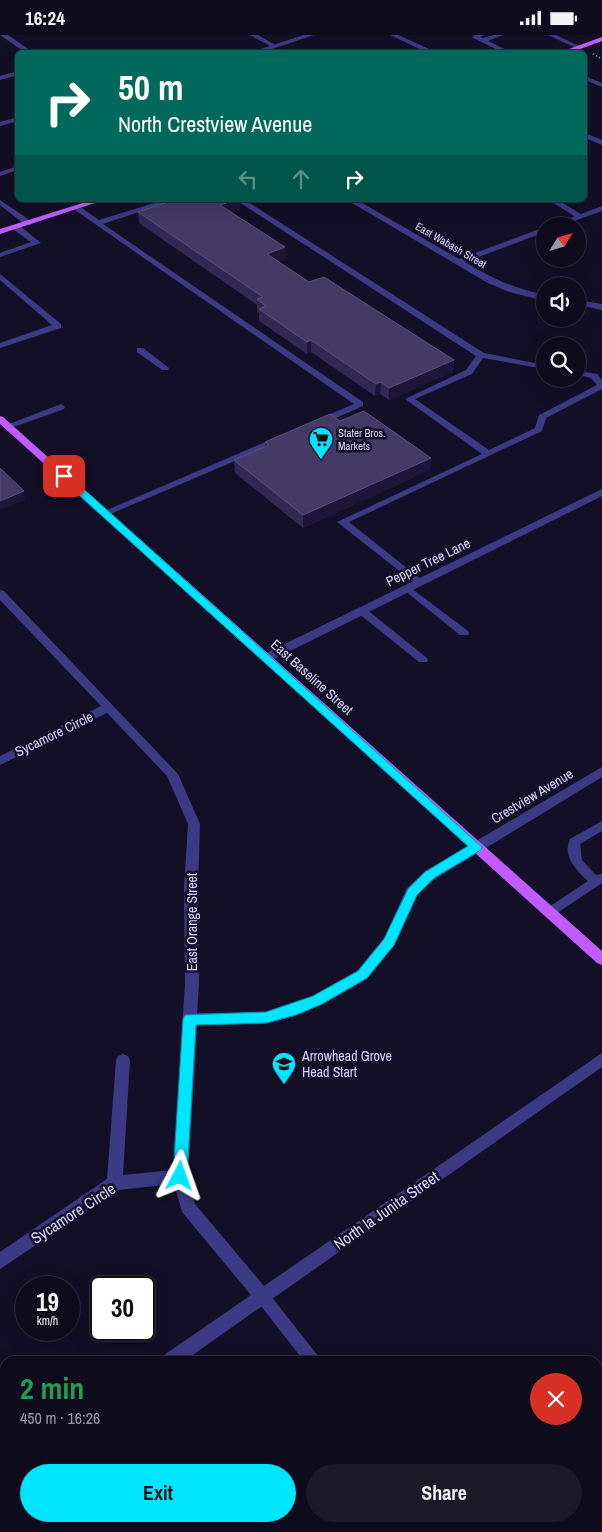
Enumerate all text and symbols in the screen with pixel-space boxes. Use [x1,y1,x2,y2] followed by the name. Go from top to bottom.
[25,5,65,31] text: 16:24
[118,64,183,111] text: 50 m
[35,70,100,135] icon: right
[118,109,312,139] text: North Crestview Avenue
[234,165,262,193] icon: left
[287,165,315,193] icon: ahead
[340,165,368,193] icon: right
[536,217,586,267] north arrow
[536,217,586,387] map controls
[413,219,490,271] street label: East Wabash Street
[536,277,586,327] button: sound
[536,337,586,387] button: search
[308,426,334,460] supermarket icon: Stater Bros. Markets
[338,426,386,453] place label: Stater Bros. Markets
[43,455,85,497] pin
[50,462,78,490] icon: arrive
[383,534,473,590] street label: Pepper Tree Lane
[267,635,357,719] street label: East Baseline Street
[12,707,96,761] street label: Sycamore Circle
[488,765,576,827] street label: Crestview Avenue
[183,873,201,971] street label: East Orange Street
[301,1047,392,1081] place label: Arrowhead Grove Head Start
[271,1051,297,1085] school or university icon: Arrowhead Grove Head Start
[153,1149,205,1201] position arrow
[329,1165,443,1255] street label: North la Junita Street
[26,1177,120,1249] street label: Sycamore Circle
[90,1276,155,1341] speed limit sign: 30
[36,1285,59,1319] text: 19
[37,1313,58,1329] text: km/h
[20,1368,84,1408] text: 2 min
[530,1373,582,1425] button: close
[20,1407,100,1429] text: 450 m · 16:26
[20,1464,296,1522] button: Exit
[306,1464,582,1522] button: Share

